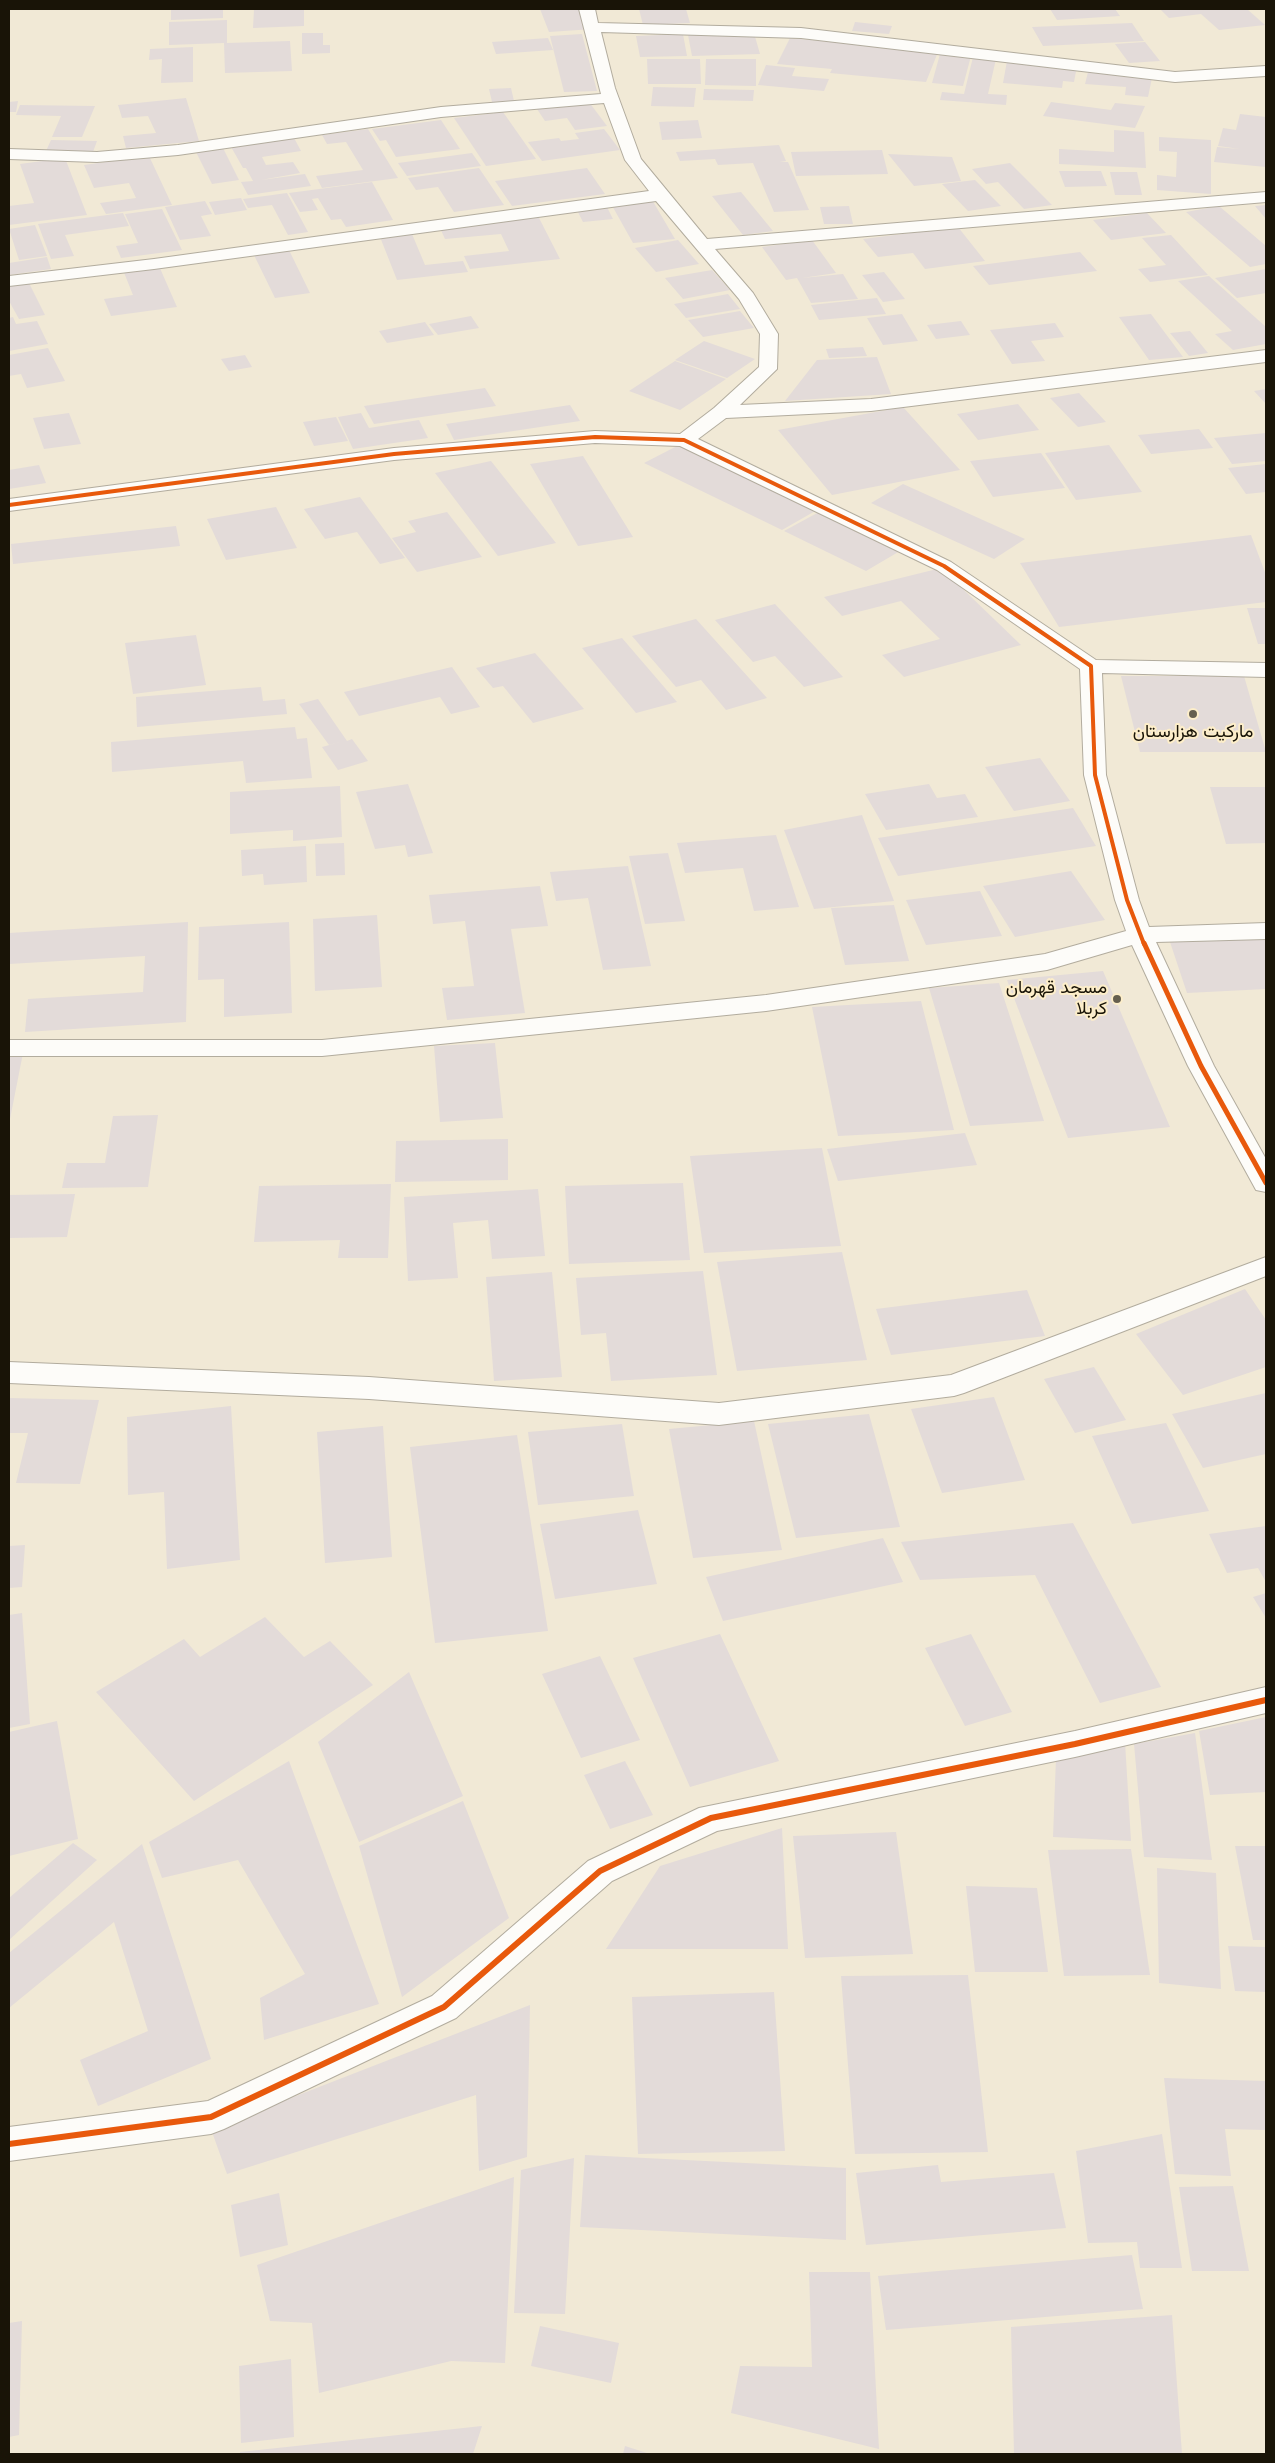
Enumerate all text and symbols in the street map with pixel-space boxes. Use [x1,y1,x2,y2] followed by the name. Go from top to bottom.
[1187,708,1199,720] marker: مارکیت هزارستان
[1133,722,1253,744] place label: مارکیت هزارستان
[1006,978,1107,1021] place label: مسجد قهرمان کربلا
[1111,993,1123,1005] marker: مسجد قهرمان کربلا

